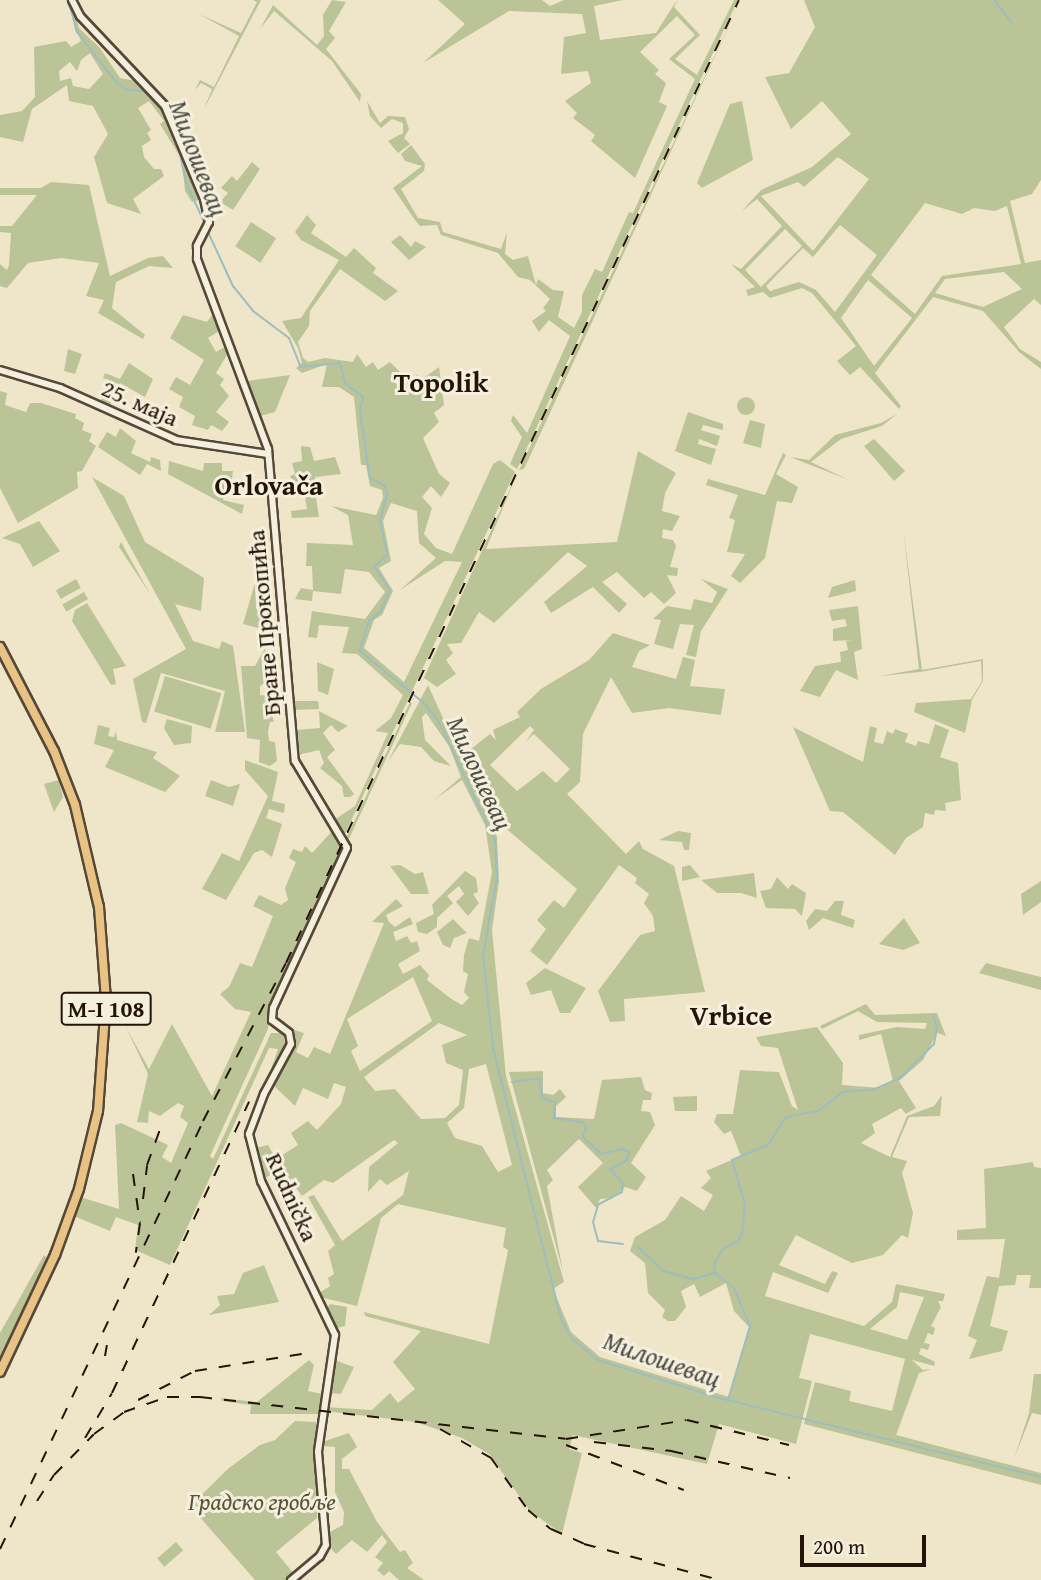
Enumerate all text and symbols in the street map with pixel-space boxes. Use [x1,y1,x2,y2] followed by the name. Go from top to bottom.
[163,96,235,220] water label: Милошевац
[394,365,488,399] district label: Topolik
[97,373,183,433] street label: 25. маја
[215,468,323,502] district label: Orlovača
[242,529,286,717] street label: Бране Прокопића
[440,711,520,835] water label: Милошевац
[60,990,152,1028] road number: M-I 108
[690,998,772,1032] district label: Vrbice
[260,1148,324,1246] street label: Rudnička
[599,1324,725,1394] water label: Милошевац
[188,1488,336,1516] park label: Градско гробље
[803,1520,929,1564] scale bar
[813,1531,865,1562] text: 200 m

